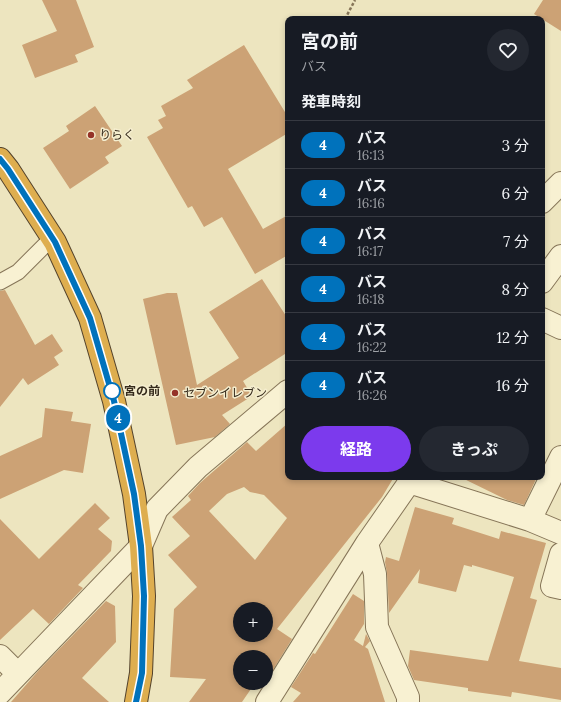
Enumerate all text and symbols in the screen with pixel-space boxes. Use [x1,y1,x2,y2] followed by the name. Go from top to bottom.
[301,29,358,53] text: 宮の前
[487,29,529,71] button: heart
[301,58,327,75] text: バス
[301,92,361,111] text: 発車時刻
[99,127,135,142] place label: りらく
[357,128,387,147] text: バス
[86,130,96,140] marker: りらく
[319,136,327,154] text: 4
[502,136,529,155] text: 3 分
[357,147,384,164] text: 16:13
[357,176,387,195] text: バス
[319,184,327,202] text: 4
[501,184,529,203] text: 6 分
[357,195,385,212] text: 16:16
[357,224,387,243] text: バス
[319,232,327,250] text: 4
[503,232,529,251] text: 7 分
[357,243,383,260] text: 16:17
[357,272,387,291] text: バス
[319,280,327,298] text: 4
[502,280,529,299] text: 8 分
[357,291,385,308] text: 16:18
[357,320,387,339] text: バス
[319,328,327,346] text: 4
[497,328,529,347] text: 12 分
[357,339,386,356] text: 16:22
[357,368,387,387] text: バス
[319,376,327,394] text: 4
[496,376,529,395] text: 16 分
[103,382,121,400] marker: 宮の前
[124,383,160,398] place label: 宮の前
[183,385,267,400] place label: セブンイレブン
[357,387,387,404] text: 16:26
[170,388,180,398] marker: セブンイレブン
[105,405,131,431] line badge: 4
[114,409,122,427] text: 4
[301,426,411,472] button: 経路
[419,426,529,472] button: きっぷ
[233,602,273,690] map controls
[233,602,273,642] button: +
[233,650,273,690] button: −

